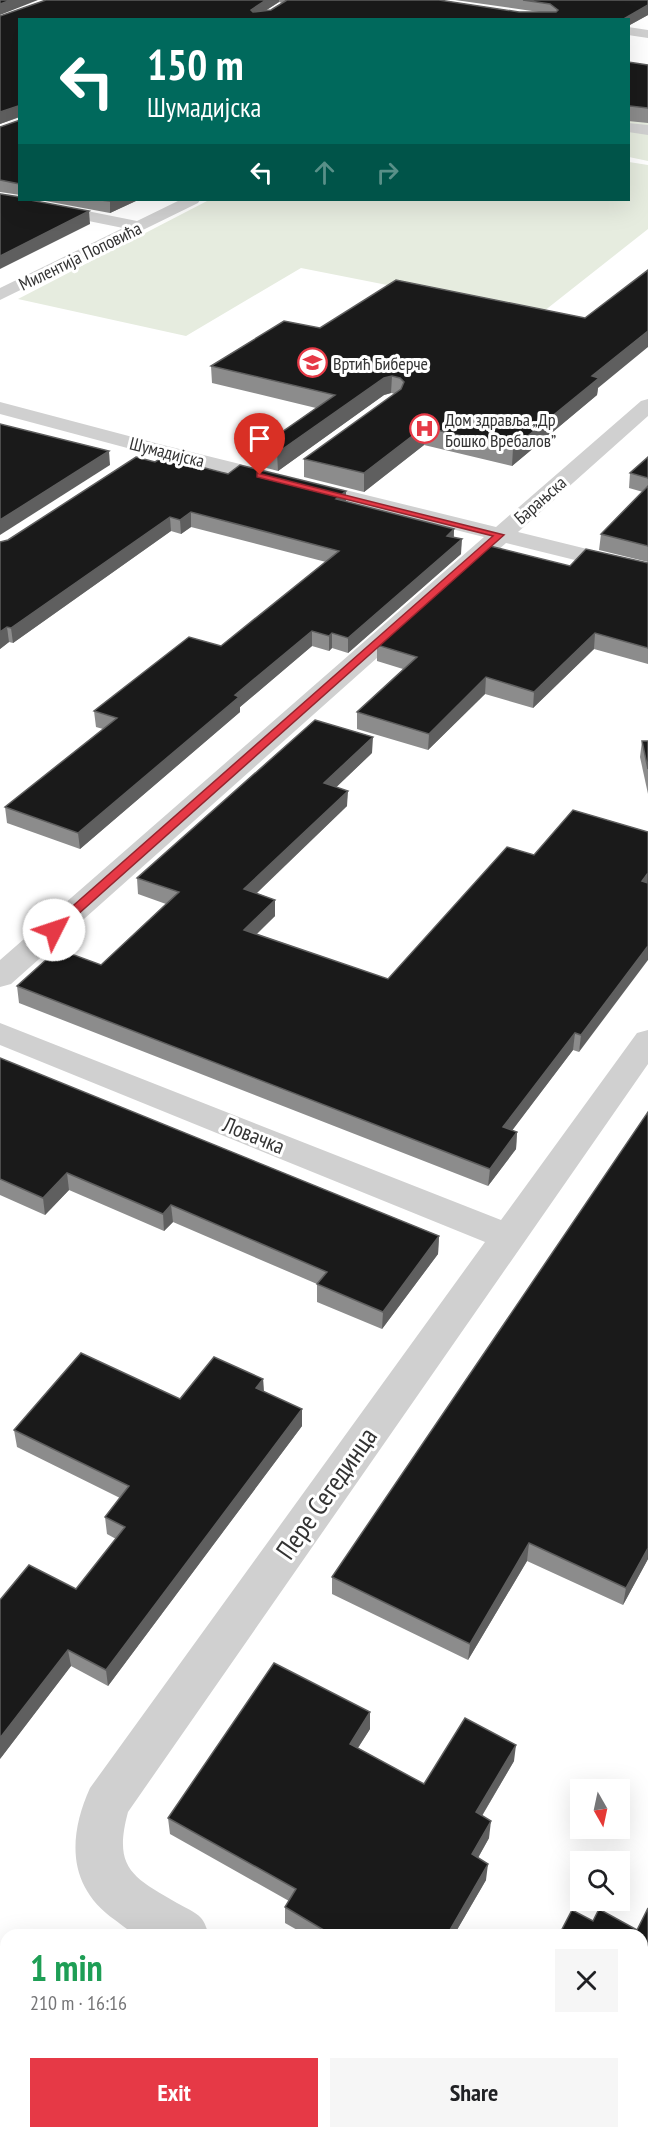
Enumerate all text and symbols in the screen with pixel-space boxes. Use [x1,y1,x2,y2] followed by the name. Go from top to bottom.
[147,37,244,92] text: 150 m
[48,42,126,120] icon: left
[147,90,261,124] text: Шумадијска
[245,156,278,189] icon: left
[308,156,341,189] icon: ahead
[371,156,404,189] icon: right
[15,216,145,296] street label: Милентија Поповића
[296,347,328,379] school or university icon: Вртић Биберче
[333,352,428,375] place label: Вртић Биберче
[445,408,556,452] place label: Дом здравља „Др Бошко Вребалов”
[234,413,285,475] pin
[408,413,440,445] hospital icon: Дом здравља „Др Бошко Вребалов”
[243,422,276,455] icon: arrive
[127,432,207,472] street label: Шумадијска
[509,471,571,529] street label: Барањска
[22,898,86,962] position arrow
[218,1110,289,1160] street label: Ловачка
[268,1420,384,1566] street label: Пере Сегединца
[570,1779,630,1839] north arrow
[570,1779,630,1911] map controls
[570,1851,630,1911] button: search
[30,1944,103,1991] text: 1 min
[555,1949,618,2012] button: close
[30,1990,127,2016] text: 210 m · 16:16
[30,2058,318,2127] button: Exit
[330,2058,618,2127] button: Share

